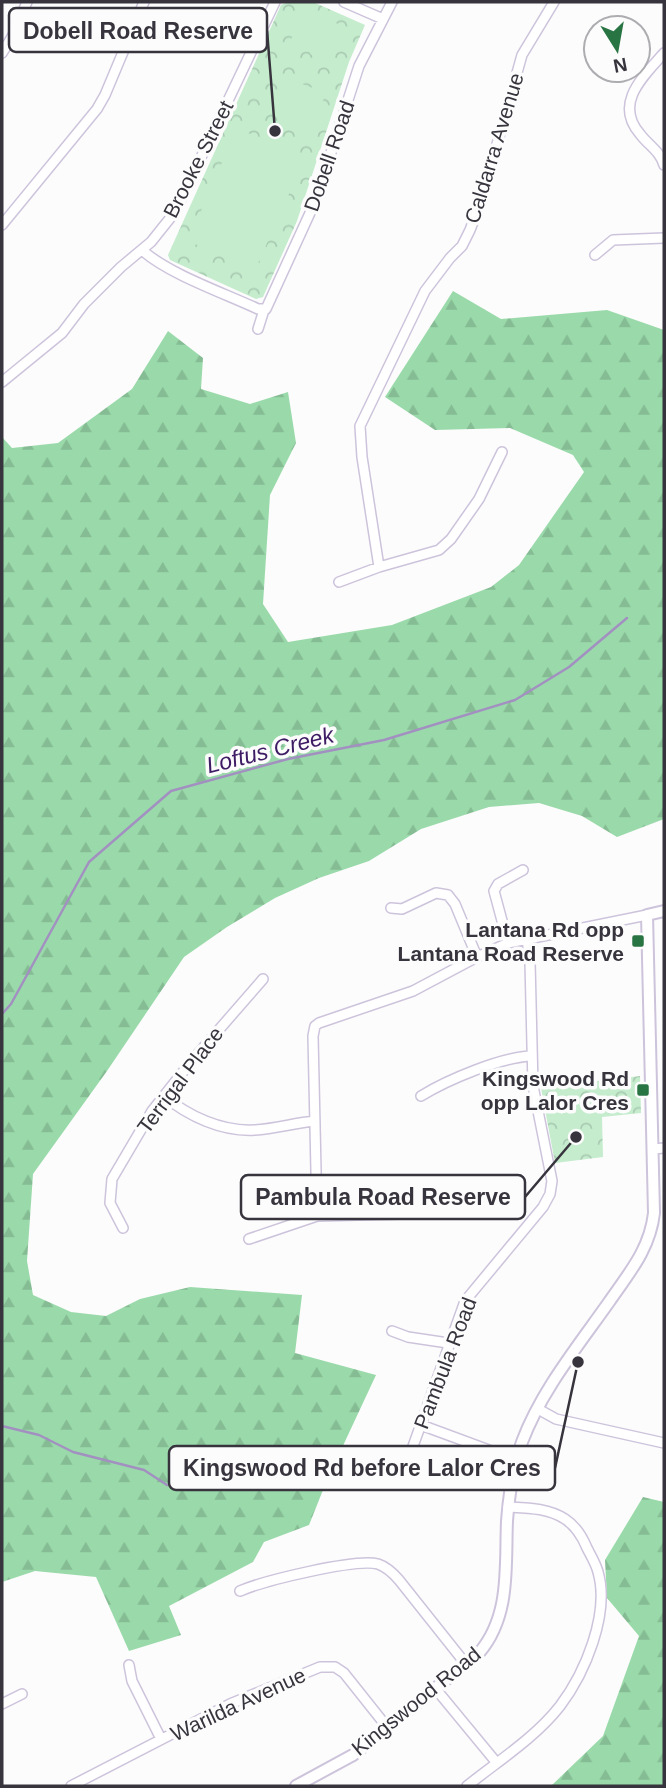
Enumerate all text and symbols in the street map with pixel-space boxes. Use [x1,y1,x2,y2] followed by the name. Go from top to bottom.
[9,8,267,52] callout: Dobell Road Reserve
[582,14,652,84] north arrow
[23,18,253,44] text: Dobell Road Reserve
[611,54,629,77] text: N
[460,70,528,226] street label: Caldarra Avenue
[159,96,237,221] street label: Brooke Street
[299,98,359,214] street label: Dobell Road
[204,721,338,778] water label: Loftus Creek
[398,918,624,965] place label: Lantana Rd opp Lantana Road Reserve
[630,933,646,949] marker: Lantana Rd opp Lantana Road Reserve
[133,1022,227,1138] street label: Terrigal Place
[481,1067,629,1114] place label: Kingswood Rd opp Lalor Cres
[635,1082,651,1098] marker: Kingswood Rd opp Lalor Cres
[241,1175,525,1219] callout: Pambula Road Reserve
[255,1184,511,1210] text: Pambula Road Reserve
[409,1294,481,1432] street label: Pambula Road
[169,1446,555,1490] callout: Kingswood Rd before Lalor Cres
[183,1455,541,1481] text: Kingswood Rd before Lalor Cres
[347,1642,485,1760] street label: Kingswood Road
[167,1663,309,1745] street label: Warilda Avenue

